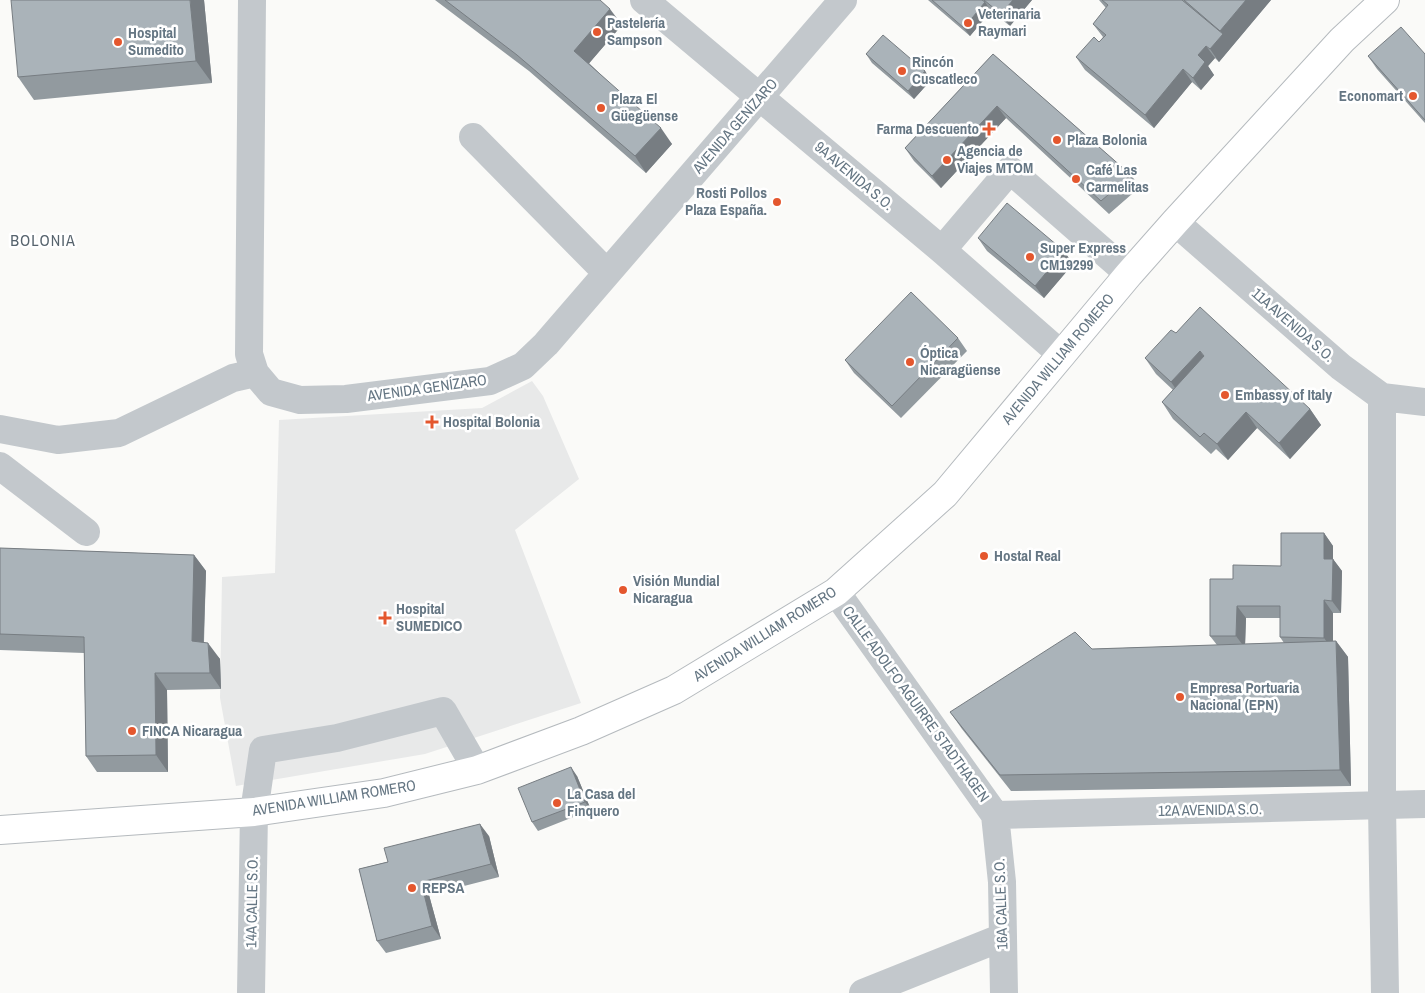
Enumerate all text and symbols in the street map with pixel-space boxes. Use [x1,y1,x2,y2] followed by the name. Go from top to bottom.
[978,3,1041,41] place label: Veterinaria Raymari
[607,12,665,50] place label: Pastelería Sampson
[962,17,974,29] marker: Veterinaria Raymari
[128,22,184,60] place label: Hospital Sumedito
[591,26,603,38] marker: Pastelería Sampson
[112,36,124,48] marker: Hospital Sumedito
[912,51,978,89] place label: Rincón Cuscatleco
[896,65,908,77] marker: Rincón Cuscatleco
[687,73,782,179] street label: AVENIDA GENÍZARO
[1339,85,1403,106] place label: Economart
[611,88,678,126] place label: Plaza El Güegüense
[1407,90,1419,102] marker: Economart
[595,102,607,114] marker: Plaza El Güegüense
[876,118,979,139] place label: Farma Descuento
[983,123,995,135] marker: Farma Descuento
[1067,129,1147,150] place label: Plaza Bolonia
[1051,134,1063,146] marker: Plaza Bolonia
[810,136,898,215] street label: 9A AVENIDA S.O.
[957,140,1033,178] place label: Agencia de Viajes MTOM
[941,154,953,166] marker: Agencia de Viajes MTOM
[1086,159,1149,197] place label: Café Las Carmelitas
[1070,173,1082,185] marker: Café Las Carmelitas
[685,182,767,220] place label: Rosti Pollos Plaza España.
[771,196,783,208] marker: Rosti Pollos Plaza España.
[10,229,76,251] district label: BOLONIA
[1040,237,1126,275] place label: Super Express CM19299
[1024,251,1036,263] marker: Super Express CM19299
[1247,283,1339,367] street label: 11A AVENIDA S.O.
[996,289,1119,429] street label: AVENIDA WILLIAM ROMERO
[920,342,1001,380] place label: Óptica Nicaragüense
[904,356,916,368] marker: Óptica Nicaragüense
[365,369,488,406] street label: AVENIDA GENÍZARO
[1235,384,1332,405] place label: Embassy of Italy
[1219,389,1231,401] marker: Embassy of Italy
[443,411,540,432] place label: Hospital Bolonia
[425,415,439,429] marker: Hospital Bolonia
[994,545,1061,566] place label: Hostal Real
[978,550,990,562] marker: Hostal Real
[633,570,720,608] place label: Visión Mundial Nicaragua
[688,581,840,687] street label: AVENIDA WILLIAM ROMERO
[617,584,629,596] marker: Visión Mundial Nicaragua
[396,598,463,636] place label: Hospital SUMEDICO
[838,601,995,806] street label: CALLE ADOLFO AGUIRRE STADTHAGEN
[378,611,392,625] marker: Hospital SUMEDICO
[1190,677,1300,715] place label: Empresa Portuaria Nacional (EPN)
[1174,691,1186,703] marker: Empresa Portuaria Nacional (EPN)
[142,720,242,741] place label: FINCA Nicaragua
[126,725,138,737] marker: FINCA Nicaragua
[250,774,417,821] street label: AVENIDA WILLIAM ROMERO
[567,783,635,821] place label: La Casa del Finquero
[551,797,563,809] marker: La Casa del Finquero
[1158,798,1262,821] street label: 12A AVENIDA S.O.
[240,856,263,948] street label: 14A CALLE S.O.
[988,858,1013,950] street label: 16A CALLE S.O.
[422,877,464,898] place label: REPSA
[406,882,418,894] marker: REPSA

